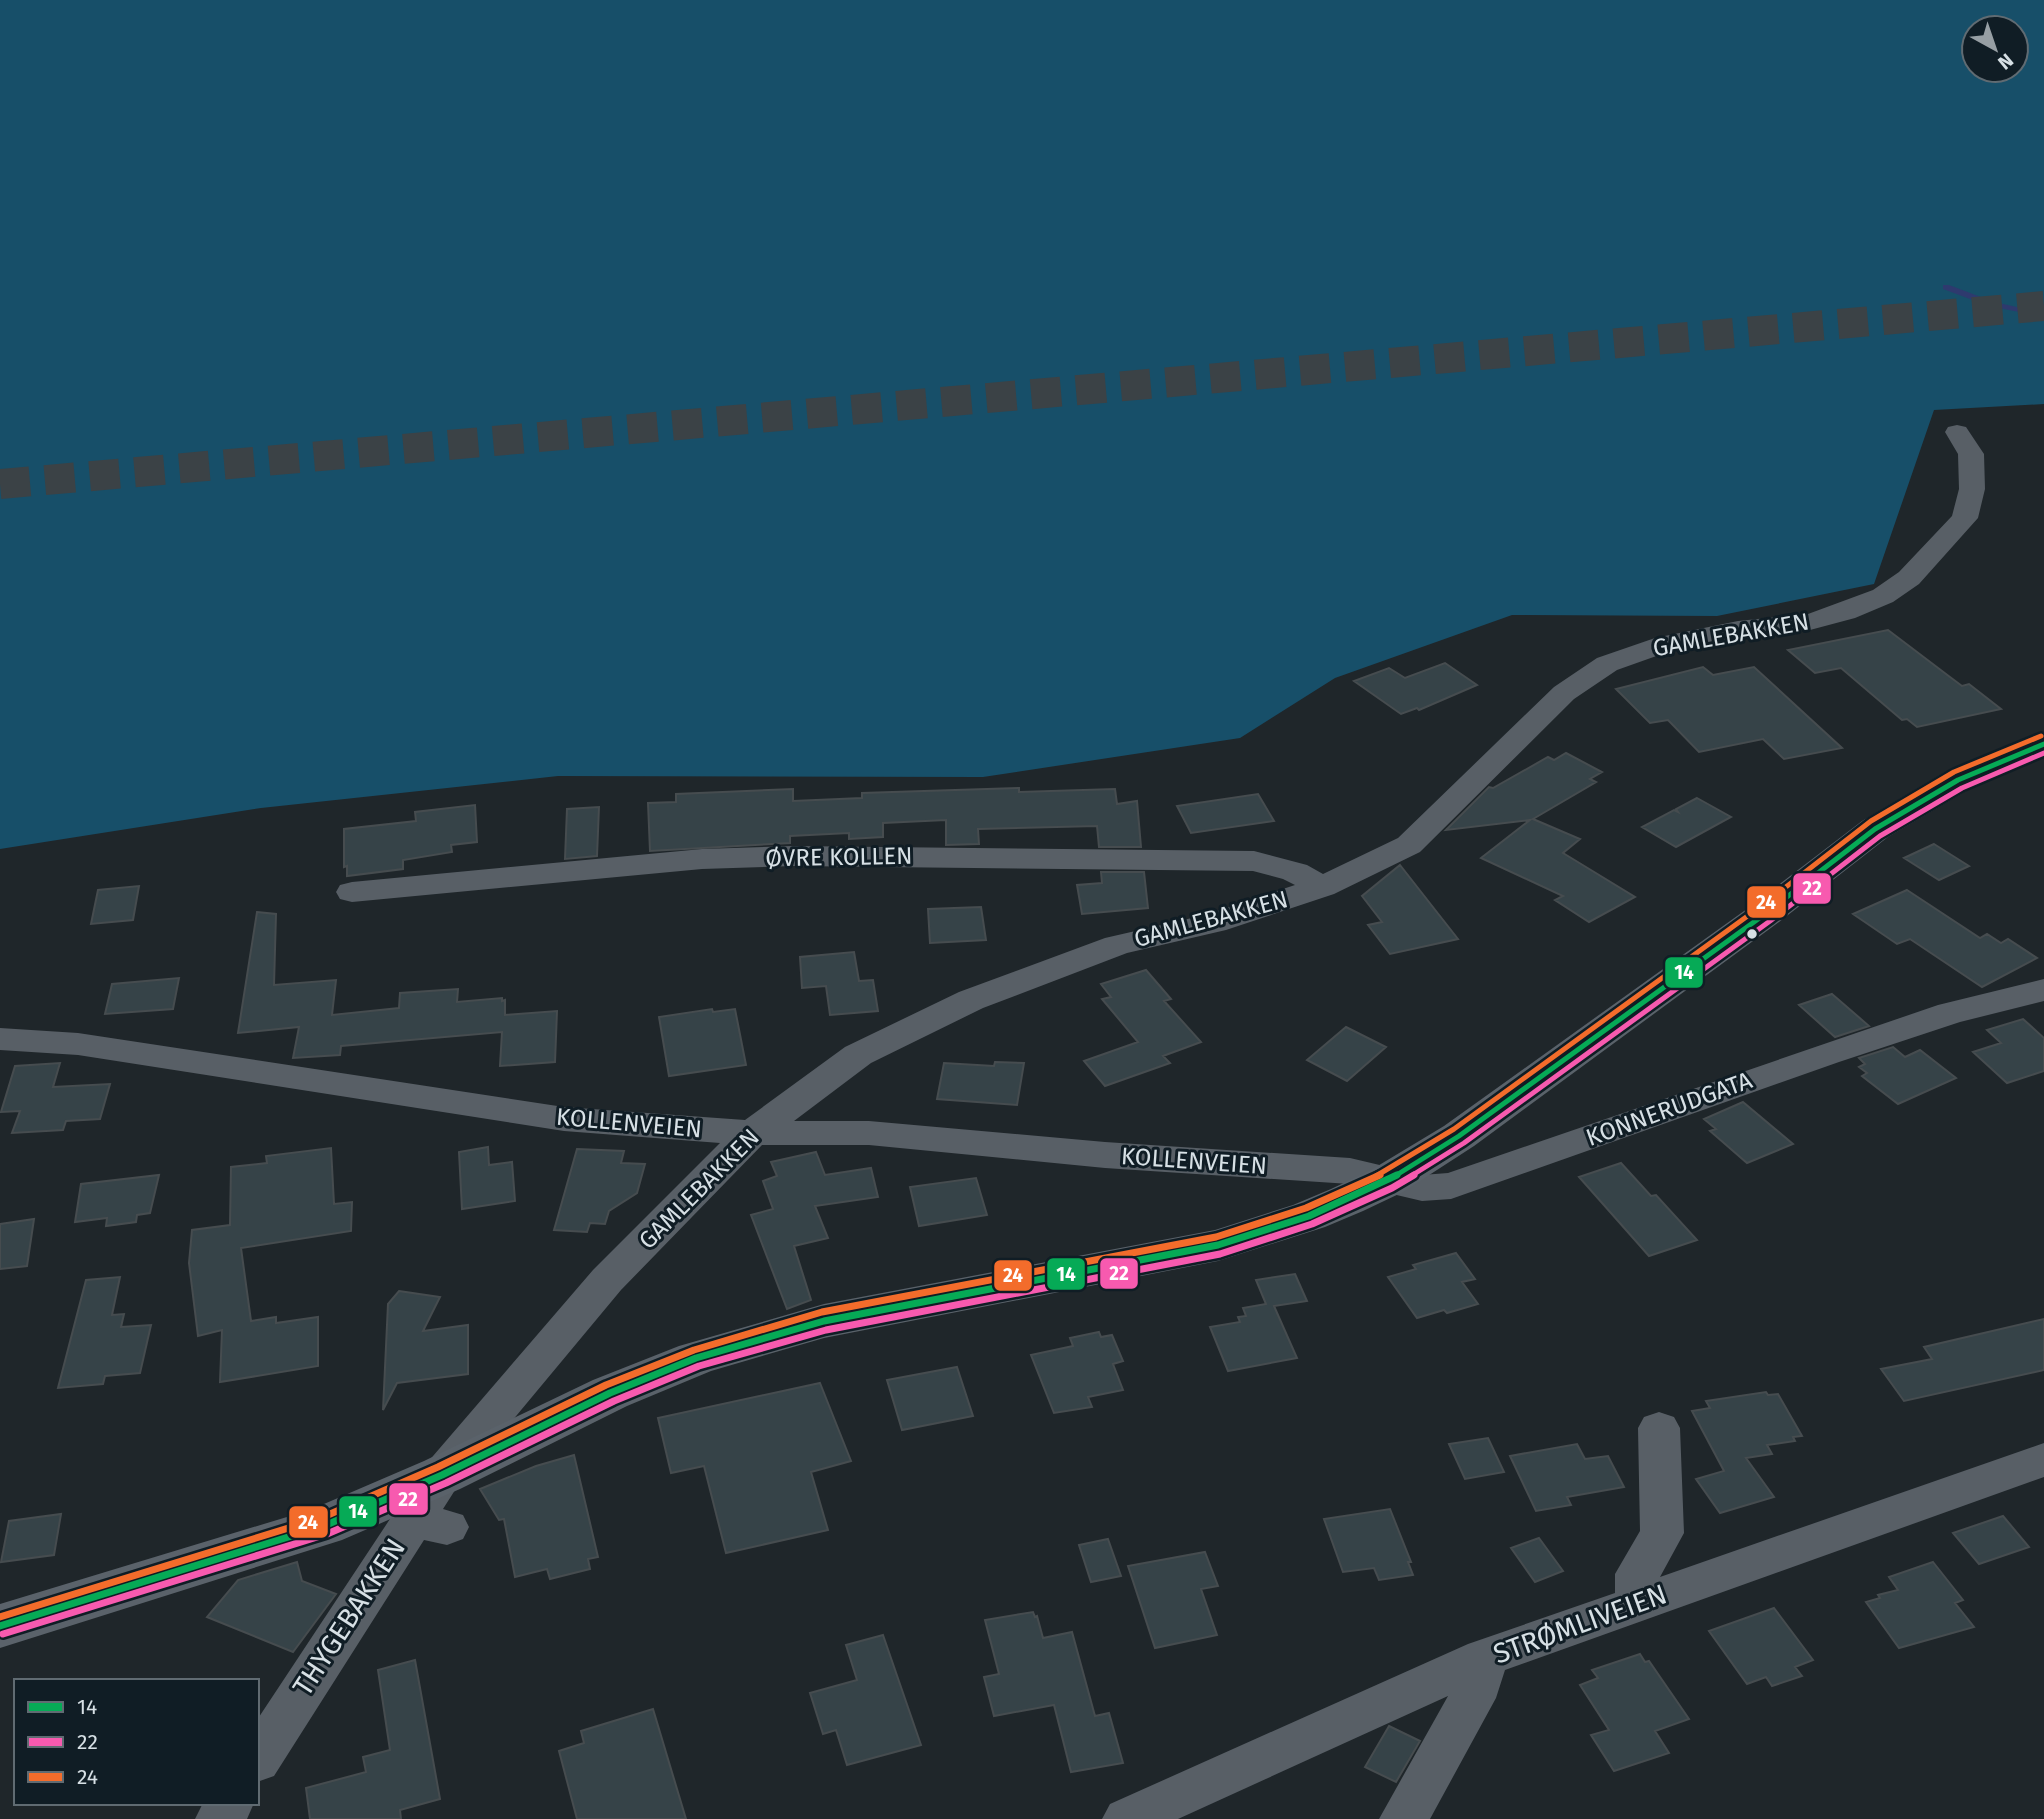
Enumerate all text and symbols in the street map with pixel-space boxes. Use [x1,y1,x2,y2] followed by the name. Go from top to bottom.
[1960,14,2030,84] north arrow
[1993,49,2018,75] text: N
[1651,607,1811,663] street label: GAMLEBAKKEN
[765,842,913,872] street label: ØVRE KOLLEN
[1792,872,1832,905] line badge: 22
[1802,877,1822,900] text: 22
[1131,885,1291,953] street label: GAMLEBAKKEN
[1746,885,1787,919] line badge: 24
[1756,891,1776,914] text: 24
[1745,927,1759,941] unlabelled marker
[1664,956,1704,989] line badge: 14
[1674,961,1694,984] text: 14
[1582,1066,1756,1152] street label: KONNERUDGATA
[555,1103,703,1143] street label: KOLLENVEIEN
[633,1123,765,1255] street label: GAMLEBAKKEN
[1120,1142,1268,1180] street label: KOLLENVEIEN
[1046,1257,1086,1291] line badge: 14
[1099,1257,1139,1290] line badge: 22
[993,1259,1033,1292] line badge: 24
[1109,1262,1129,1285] text: 22
[1056,1263,1076,1286] text: 14
[1003,1264,1023,1287] text: 24
[388,1482,429,1516] line badge: 22
[398,1488,418,1511] text: 22
[338,1495,378,1528] line badge: 14
[348,1500,368,1523] text: 14
[288,1505,329,1539] line badge: 24
[298,1511,318,1534] text: 24
[286,1532,412,1702] street label: THYGEBAKKEN
[1489,1577,1671,1671] street label: STRØMLIVEIEN
[14,1679,259,1805] legend
[77,1694,97,1720] text: 14
[77,1729,98,1755] text: 22
[77,1764,98,1790] text: 24

